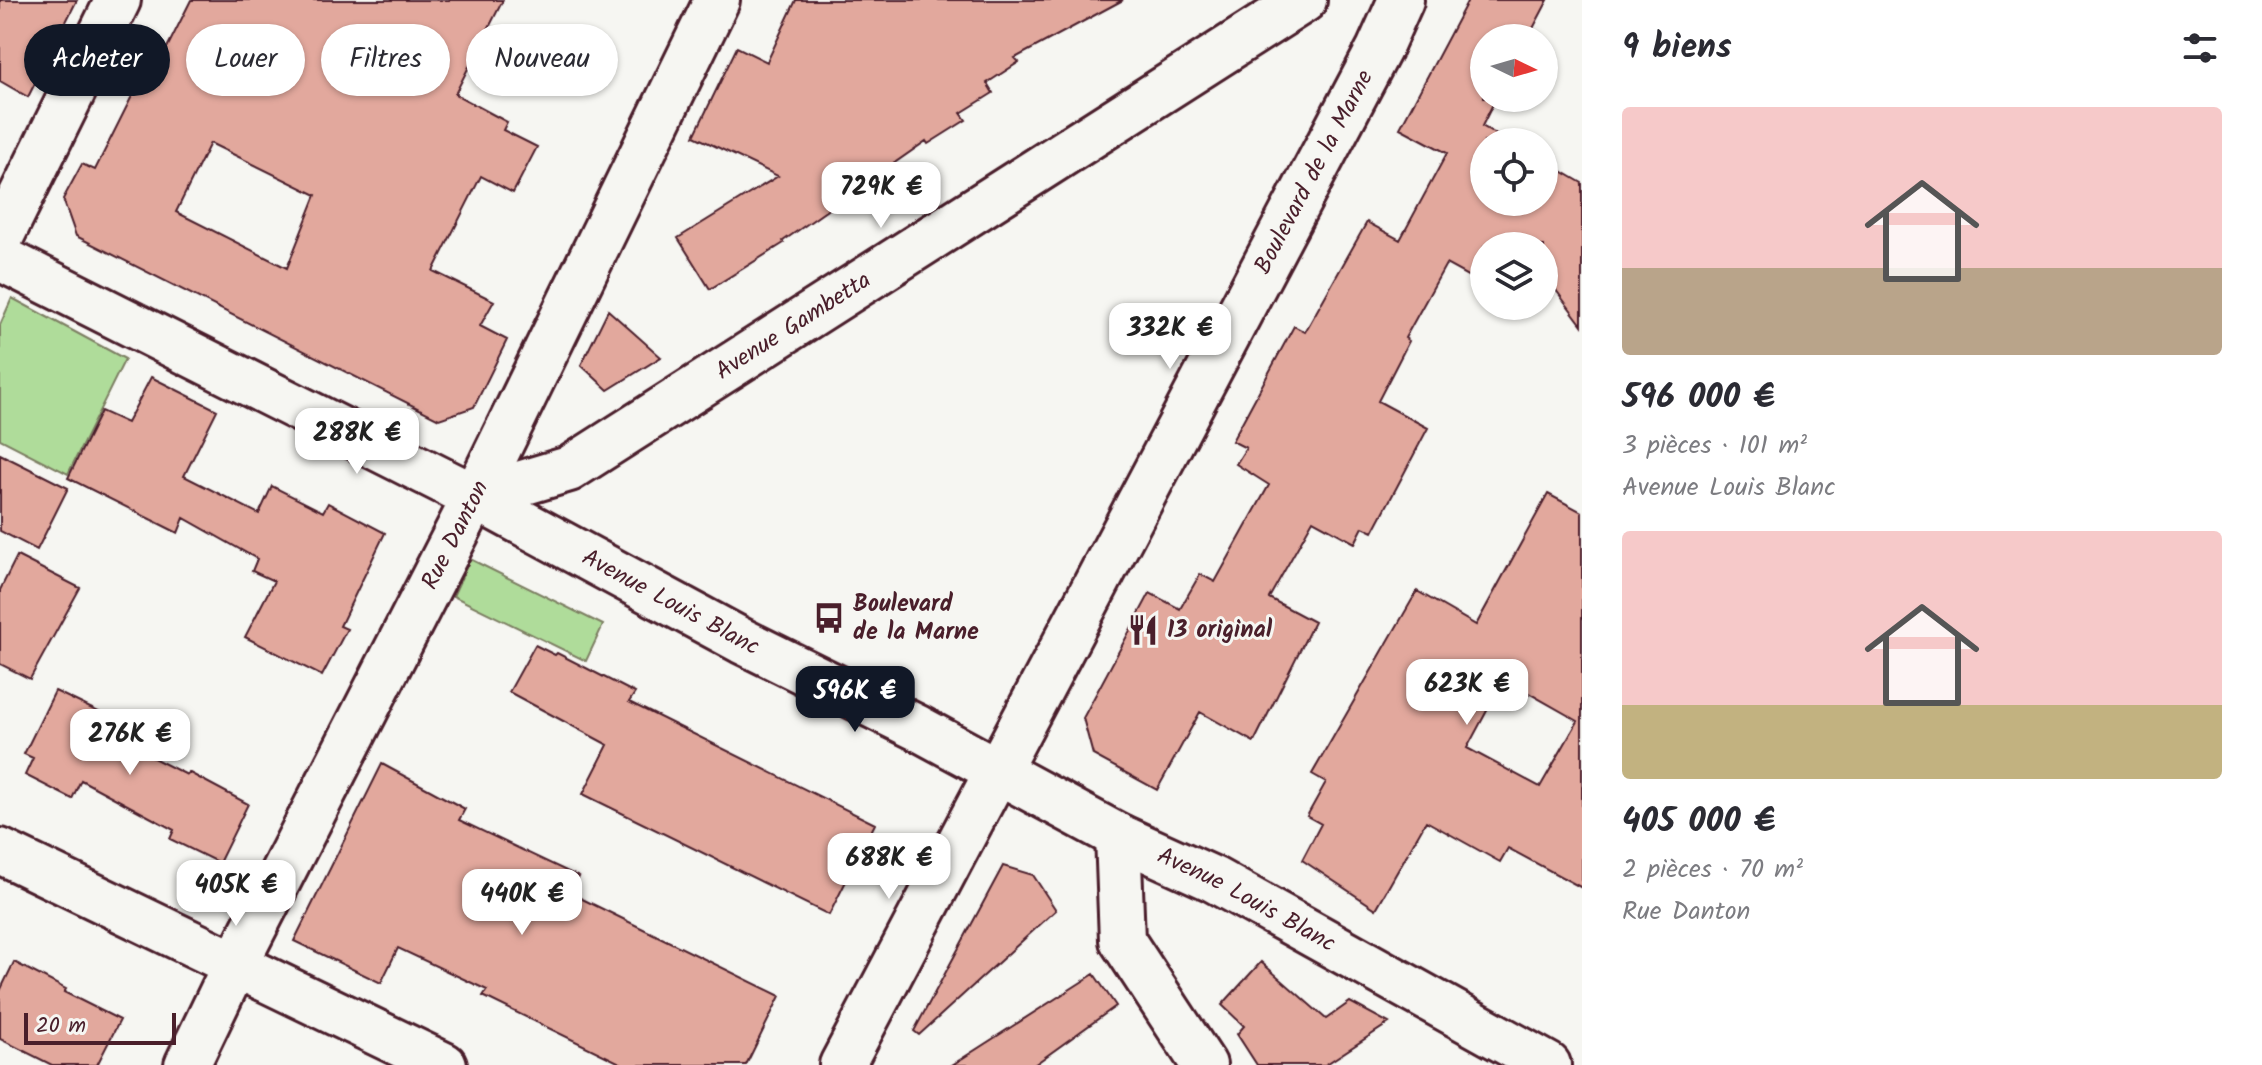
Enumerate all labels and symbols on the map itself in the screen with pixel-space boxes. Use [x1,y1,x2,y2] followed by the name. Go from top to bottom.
[1470,24,1558,112] north arrow
[1244,63,1384,281] street label: Boulevard de la Marne
[816,162,946,230] pin: 729K €
[707,261,879,390] street label: Avenue Gambetta
[1105,303,1235,371] pin: 332K €
[292,408,422,476] pin: 288K €
[411,474,500,597] street label: Rue Danton
[575,538,766,666] street label: Avenue Louis Blanc
[853,585,979,652] place label: Boulevard de la Marne
[812,601,846,635] bus stop icon: Boulevard de la Marne
[1167,611,1273,650] place label: 13 original
[1126,613,1160,647] restaurant icon: 13 original
[1402,659,1532,727] pin: 623K €
[790,666,920,734] pin: 596K €
[65,709,195,777] pin: 276K €
[824,833,954,901] pin: 688K €
[1151,837,1343,963] street label: Avenue Louis Blanc
[171,860,301,928] pin: 405K €
[457,869,587,937] pin: 440K €
[24,1009,176,1045] scale bar

